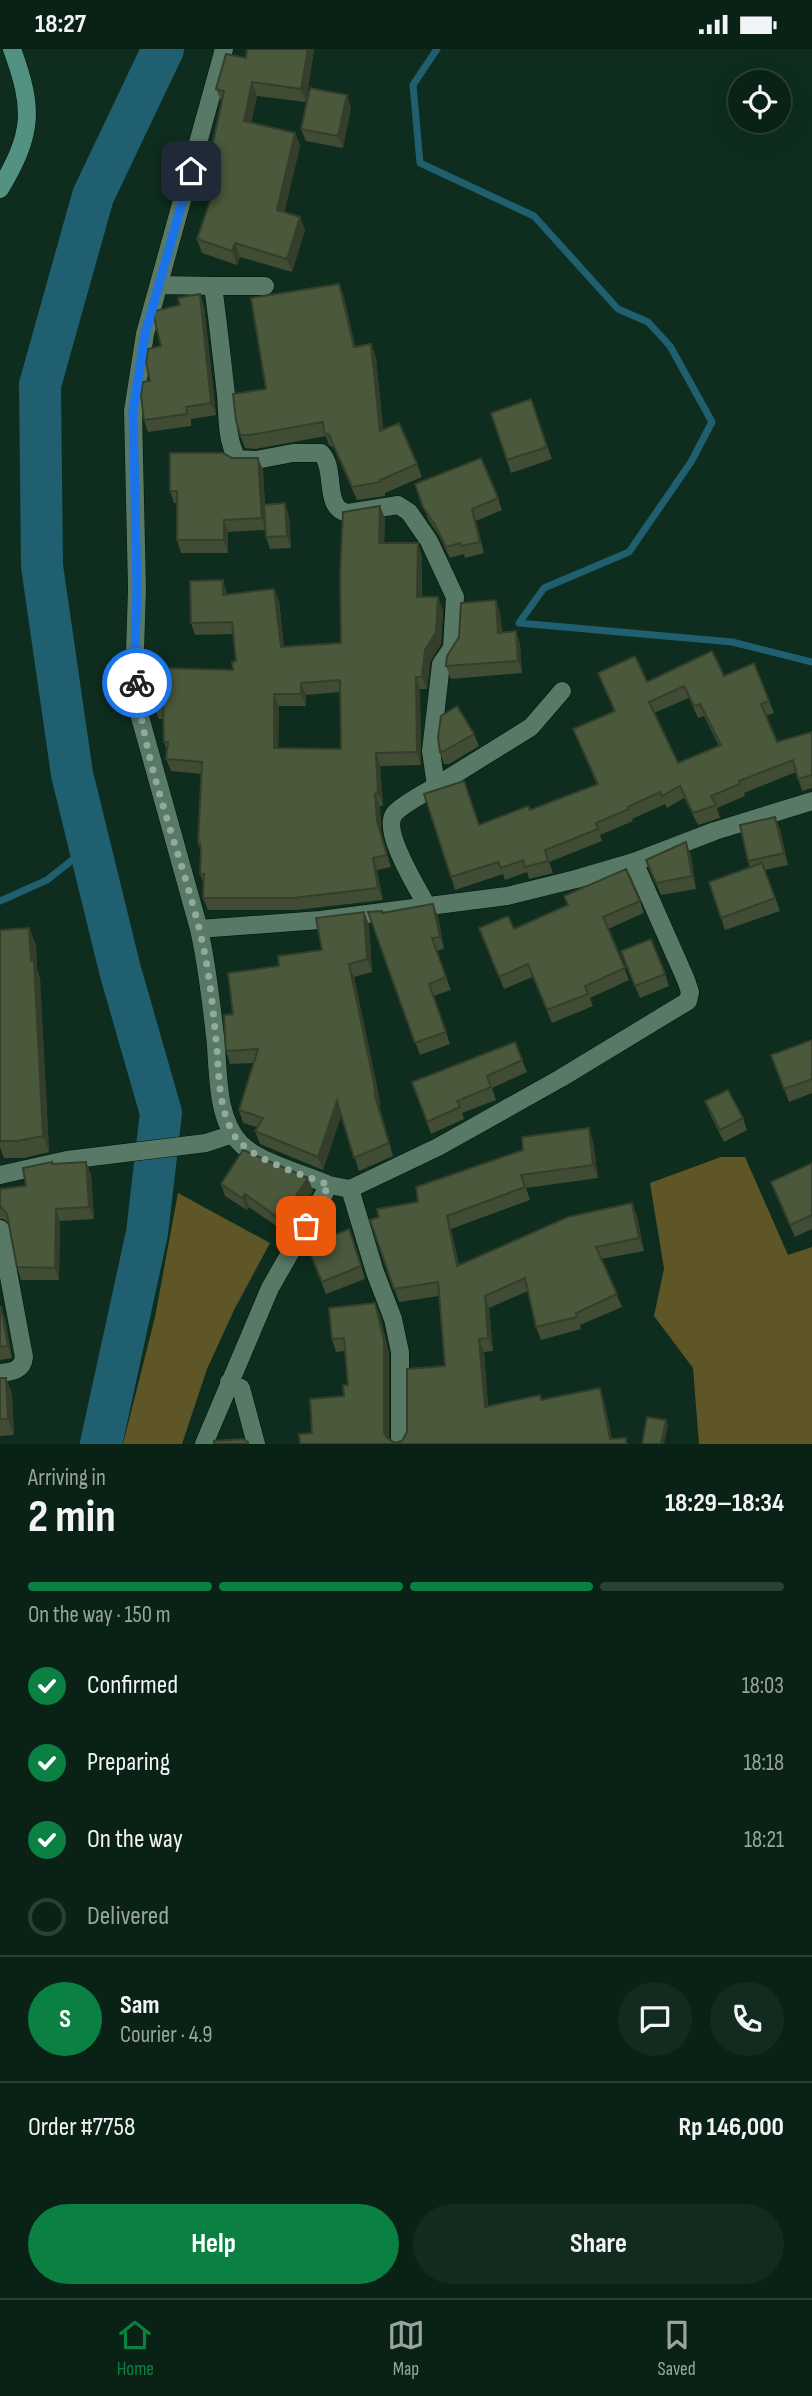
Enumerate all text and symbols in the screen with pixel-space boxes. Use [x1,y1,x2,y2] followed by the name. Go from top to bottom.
[35,9,86,40] text: 18:27
[728,70,791,133] map controls
[728,70,791,133] button: locate
[161,141,221,201] pin
[172,152,210,190] icon: home
[102,648,172,718] courier
[118,664,156,702] icon: bike
[276,1196,336,1256] pin
[287,1207,325,1245] icon: bag
[28,1464,106,1492] text: Arriving in
[665,1488,784,1519] text: 18:29–18:34
[28,1490,116,1545] text: 2 min
[28,1601,171,1629] text: On the way · 150 m
[28,1667,66,1705] icon: check
[87,1670,178,1701] text: Confirmed
[742,1672,784,1700] text: 18:03
[28,1744,66,1782] icon: check
[87,1747,170,1778] text: Preparing
[743,1749,784,1777] text: 18:18
[28,1821,66,1859] icon: check
[87,1824,183,1855] text: On the way
[744,1826,784,1854] text: 18:21
[87,1901,169,1932] text: Delivered
[618,1982,692,2056] button: chat
[710,1982,784,2056] button: phone
[120,1990,160,2021] text: Sam
[59,2004,71,2035] text: S
[120,2021,212,2049] text: Courier · 4.9
[28,2112,135,2143] text: Order #7758
[678,2112,784,2143] text: Rp 146,000
[28,2204,399,2284] button: Help
[413,2204,784,2284] button: Share
[116,2316,154,2381] tab: Home
[387,2316,425,2381] tab: Map
[658,2316,696,2381] tab: Saved

